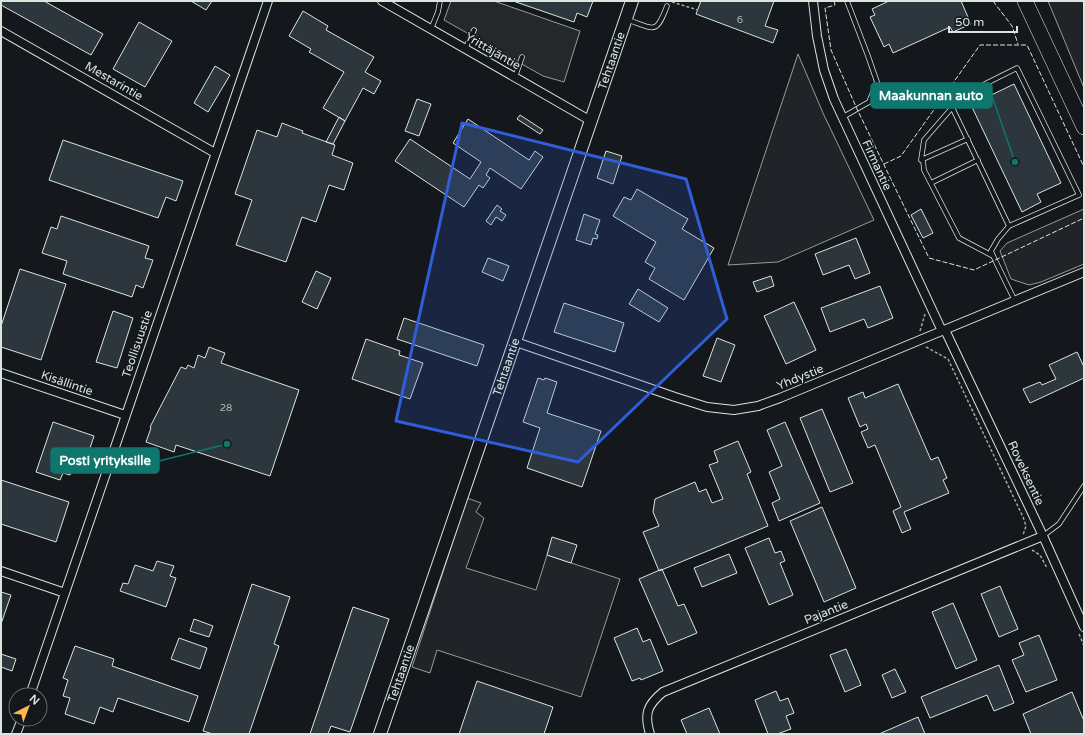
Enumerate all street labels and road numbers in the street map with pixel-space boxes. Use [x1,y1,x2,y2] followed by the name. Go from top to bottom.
[463,30,523,73] street label: Yrittäjäntie
[595,30,628,91] street label: Tehtaantie
[83,59,146,103] street label: Mestarintie
[859,138,895,193] street label: Firmantie
[119,308,155,379] street label: Teollisuustie
[490,336,523,398] street label: Tehtaantie
[775,361,826,393] street label: Yhdystie
[39,368,95,398] street label: Kisällintie
[1005,439,1047,508] street label: Roveksentie
[802,597,850,627] street label: Pajantie
[384,643,417,704] street label: Tehtaantie

